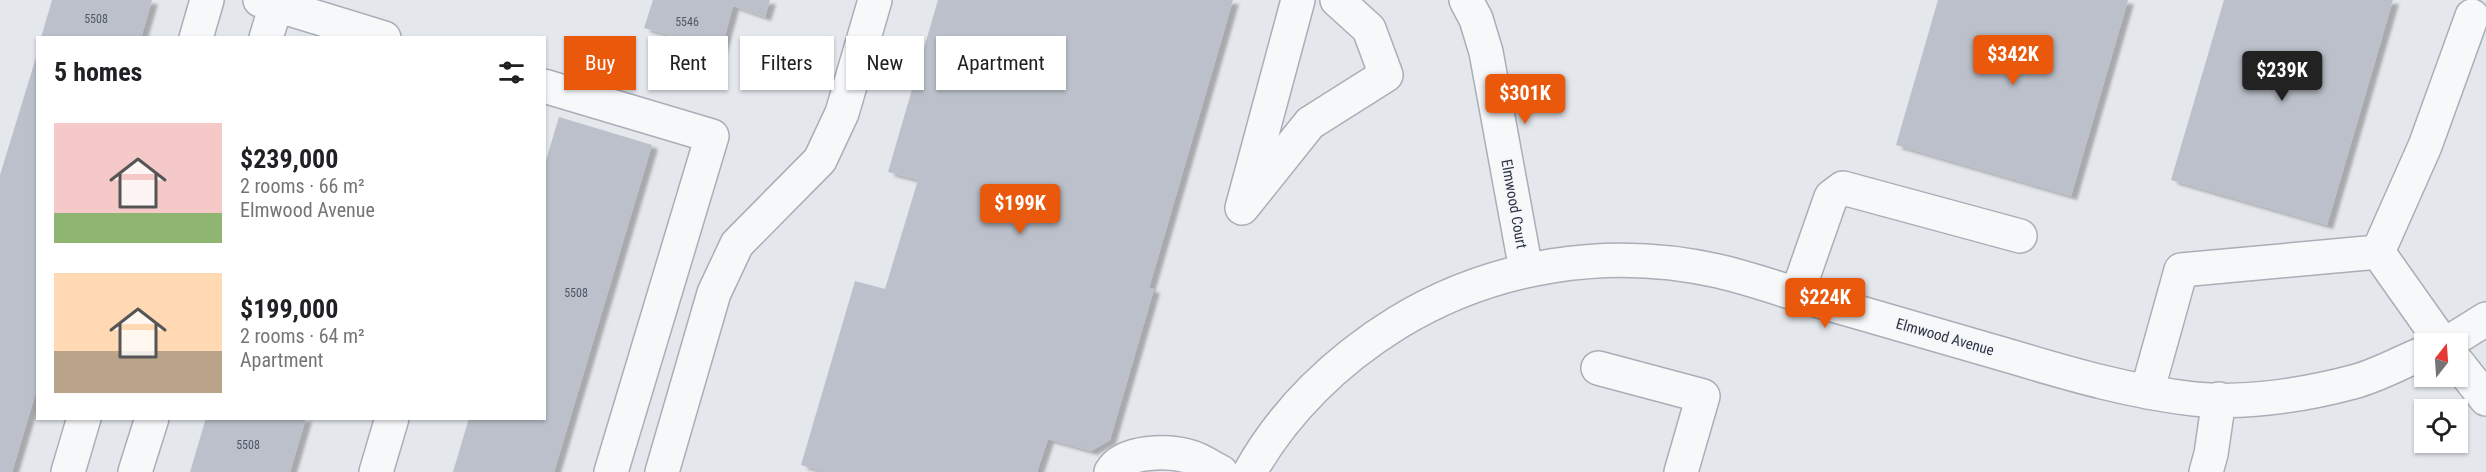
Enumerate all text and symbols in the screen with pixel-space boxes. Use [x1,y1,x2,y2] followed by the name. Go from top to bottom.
[84,12,108,26] house number: 5508
[675,15,699,29] house number: 5546
[1971,35,2055,86] pin: $342K
[564,36,636,90] chip: Buy
[648,36,728,90] chip: Rent
[740,36,834,90] chip: Filters
[846,36,924,90] chip: New
[936,36,1066,90] chip: Apartment
[1987,42,2039,66] text: $342K
[2240,51,2324,102] pin: $239K
[495,56,528,89] icon: filters
[54,57,142,87] text: 5 homes
[2256,58,2308,82] text: $239K
[1483,74,1567,125] pin: $301K
[1499,81,1551,105] text: $301K
[240,144,338,174] text: $239,000
[102,147,174,219] icon: home
[1497,158,1531,250] street label: Elmwood Court
[240,174,365,198] text: 2 rooms · 66 m²
[978,184,1062,235] pin: $199K
[994,191,1046,215] text: $199K
[240,198,375,222] text: Elmwood Avenue
[1783,278,1867,329] pin: $224K
[1799,285,1851,309] text: $224K
[564,286,588,300] house number: 5508
[240,294,338,324] text: $199,000
[102,297,174,369] icon: home
[1894,314,1996,360] street label: Elmwood Avenue
[240,324,365,348] text: 2 rooms · 64 m²
[2414,333,2468,387] north arrow
[2414,333,2468,453] map controls
[240,348,324,372] text: Apartment
[2414,399,2468,453] button: locate
[236,438,260,452] house number: 5508

